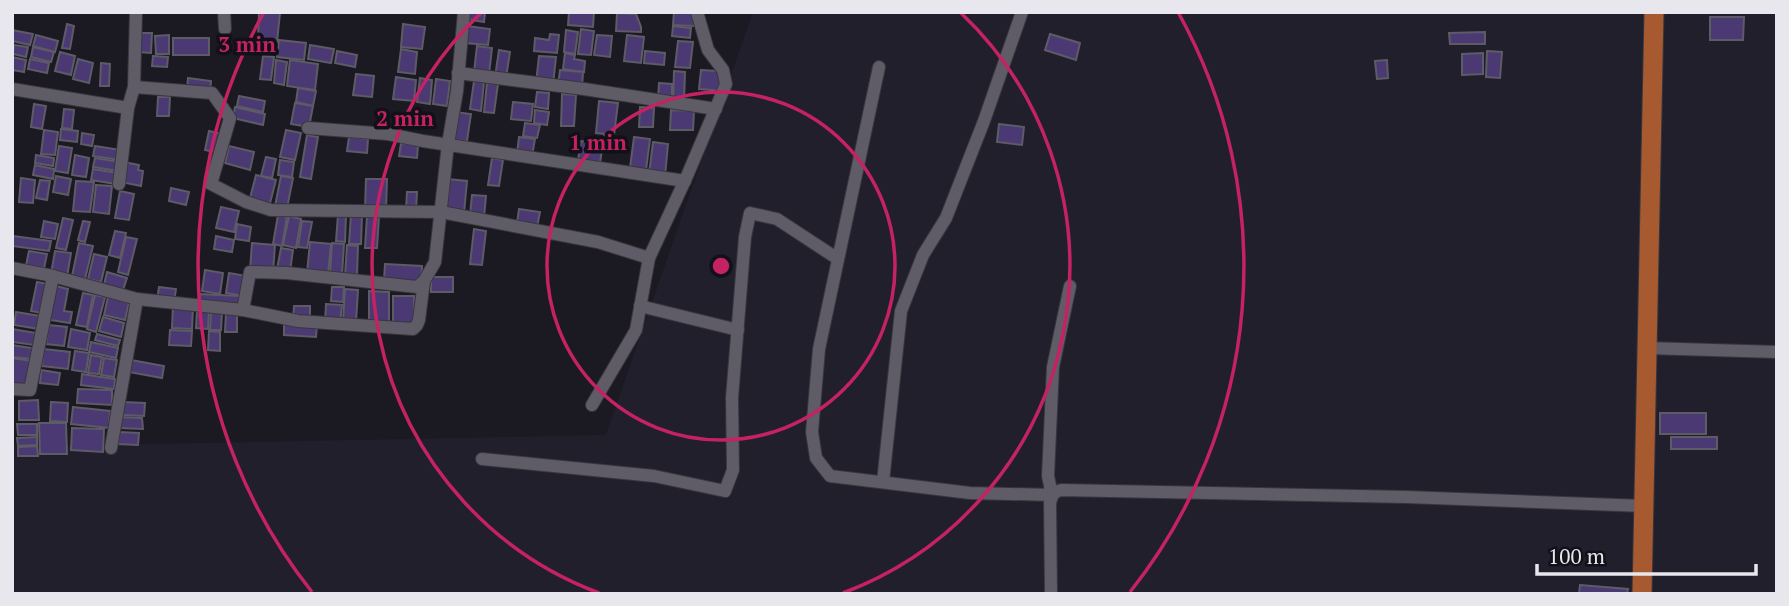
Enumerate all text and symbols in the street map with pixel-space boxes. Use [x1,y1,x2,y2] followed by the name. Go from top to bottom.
[218,30,276,58] text: 3 min
[376,104,434,132] text: 2 min
[569,128,627,156] text: 1 min
[709,254,733,278] centre of rings
[1537,532,1756,576] scale bar
[1548,542,1605,570] text: 100 m

